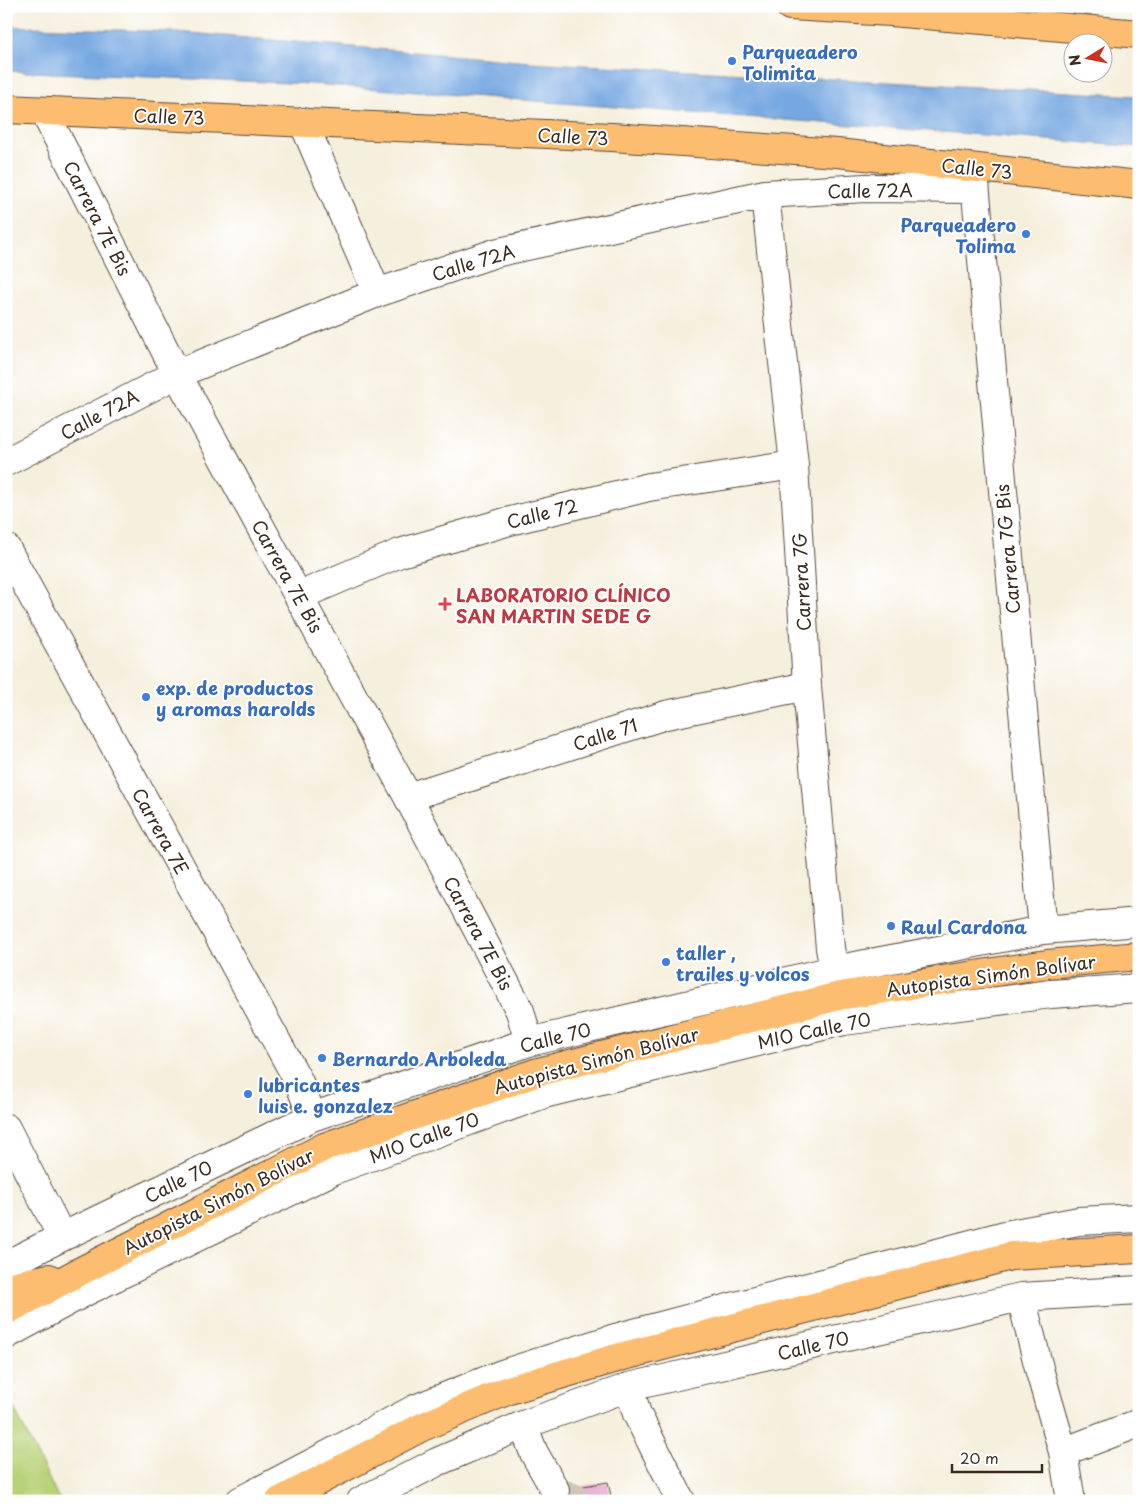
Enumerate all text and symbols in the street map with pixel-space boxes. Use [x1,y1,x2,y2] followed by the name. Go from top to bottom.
[1062,32,1112,82] north arrow
[742,38,858,86] place label: Parqueadero Tolimita
[1063,53,1086,68] text: N
[726,55,738,67] marker: Parqueadero Tolimita
[133,101,205,131] street label: Calle 73
[537,121,609,151] street label: Calle 73
[940,151,1014,185] street label: Calle 73
[57,156,139,280] street label: Carrera 7E Bis
[827,176,913,204] street label: Calle 72A
[900,211,1016,259] place label: Parqueadero Tolima
[1020,228,1032,240] marker: Parqueadero Tolima
[428,237,518,287] street label: Calle 72A
[55,382,143,446] street label: Calle 72A
[988,483,1026,615] street label: Carrera 7G Bis
[504,491,580,535] street label: Calle 72
[246,514,330,638] street label: Carrera 7E Bis
[785,532,817,632] street label: Carrera 7G
[456,581,671,629] place label: LABORATORIO CLÍNICO SAN MARTIN SEDE G
[438,597,452,611] marker: LABORATORIO CLÍNICO SAN MARTIN SEDE G
[156,674,316,722] place label: exp. de productos y aromas harolds
[140,691,152,703] marker: exp. de productos y aromas harolds
[569,711,641,757] street label: Calle 71
[126,783,196,879] street label: Carrera 7E
[438,871,520,995] street label: Carrera 7E Bis
[901,913,1027,940] place label: Raul Cardona
[885,920,897,932] marker: Raul Cardona
[676,939,810,987] place label: taller , trailes y volcos
[885,947,1098,1003] street label: Autopista Simón Bolívar
[660,956,672,968] marker: taller , trailes y volcos
[755,1005,873,1055] street label: MIO Calle 70
[517,1015,593,1059] street label: Calle 70
[491,1019,702,1100] street label: Autopista Simón Bolívar
[332,1045,507,1072] place label: Bernardo Arboleda
[316,1052,328,1064] marker: Bernardo Arboleda
[258,1071,393,1119] place label: lubricantes luis e. gonzalez
[242,1088,254,1100] marker: lubricantes luis e. gonzalez
[365,1105,483,1169] street label: MIO Calle 70
[118,1141,319,1261] street label: Autopista Simón Bolívar
[140,1153,216,1209] street label: Calle 70
[775,1324,851,1366] street label: Calle 70
[952,1442,1042,1474] scale bar
[960,1446,999,1469] text: 20 m

